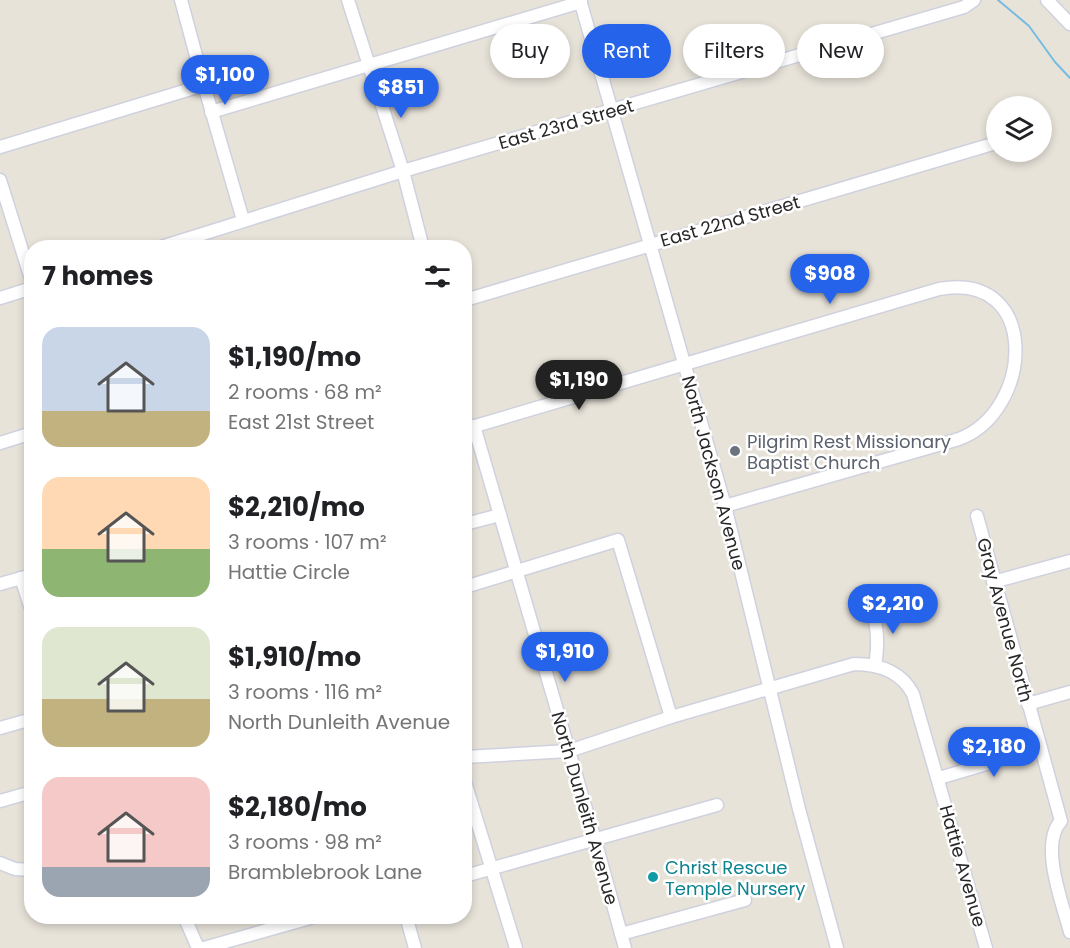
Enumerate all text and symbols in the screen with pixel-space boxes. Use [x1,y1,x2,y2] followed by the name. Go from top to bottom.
[490,24,570,78] chip: Buy
[582,24,671,78] chip: Rent
[683,24,785,78] chip: Filters
[797,24,884,78] chip: New
[176,55,274,106] pin: $1,100
[195,60,255,88] text: $1,100
[365,68,437,119] pin: $851
[378,73,424,101] text: $851
[496,93,636,155] street label: East 23rd Street
[986,96,1052,162] map controls
[986,96,1052,162] button: layers
[657,189,803,253] street label: East 22nd Street
[794,254,866,305] pin: $908
[42,258,154,294] text: 7 homes
[804,259,856,287] text: $908
[421,260,454,293] icon: filters
[228,339,361,375] text: $1,190/mo
[90,351,162,423] icon: home
[530,360,628,411] pin: $1,190
[549,365,609,393] text: $1,190
[676,373,752,573] street label: North Jackson Avenue
[228,378,382,406] text: 2 rooms · 68 m²
[228,408,374,436] text: East 21st Street
[747,429,951,475] place label: Pilgrim Rest Missionary Baptist Church
[728,444,742,458] marker: Pilgrim Rest Missionary Baptist Church
[228,489,365,525] text: $2,210/mo
[90,501,162,573] icon: home
[228,528,387,556] text: 3 rooms · 107 m²
[971,535,1039,705] street label: Gray Avenue North
[228,558,350,586] text: Hattie Circle
[844,584,942,635] pin: $2,210
[862,589,924,617] text: $2,210
[516,632,614,683] pin: $1,910
[535,637,595,665] text: $1,910
[228,639,361,675] text: $1,910/mo
[90,651,162,723] icon: home
[228,678,382,706] text: 3 rooms · 116 m²
[228,708,450,736] text: North Dunleith Avenue
[545,708,625,908] street label: North Dunleith Avenue
[945,727,1043,778] pin: $2,180
[962,732,1026,760] text: $2,180
[228,789,367,825] text: $2,180/mo
[90,801,162,873] icon: home
[934,802,992,930] street label: Hattie Avenue
[228,828,382,856] text: 3 rooms · 98 m²
[665,855,805,901] place label: Christ Rescue Temple Nursery
[228,858,422,886] text: Bramblebrook Lane
[646,870,660,884] marker: Christ Rescue Temple Nursery

